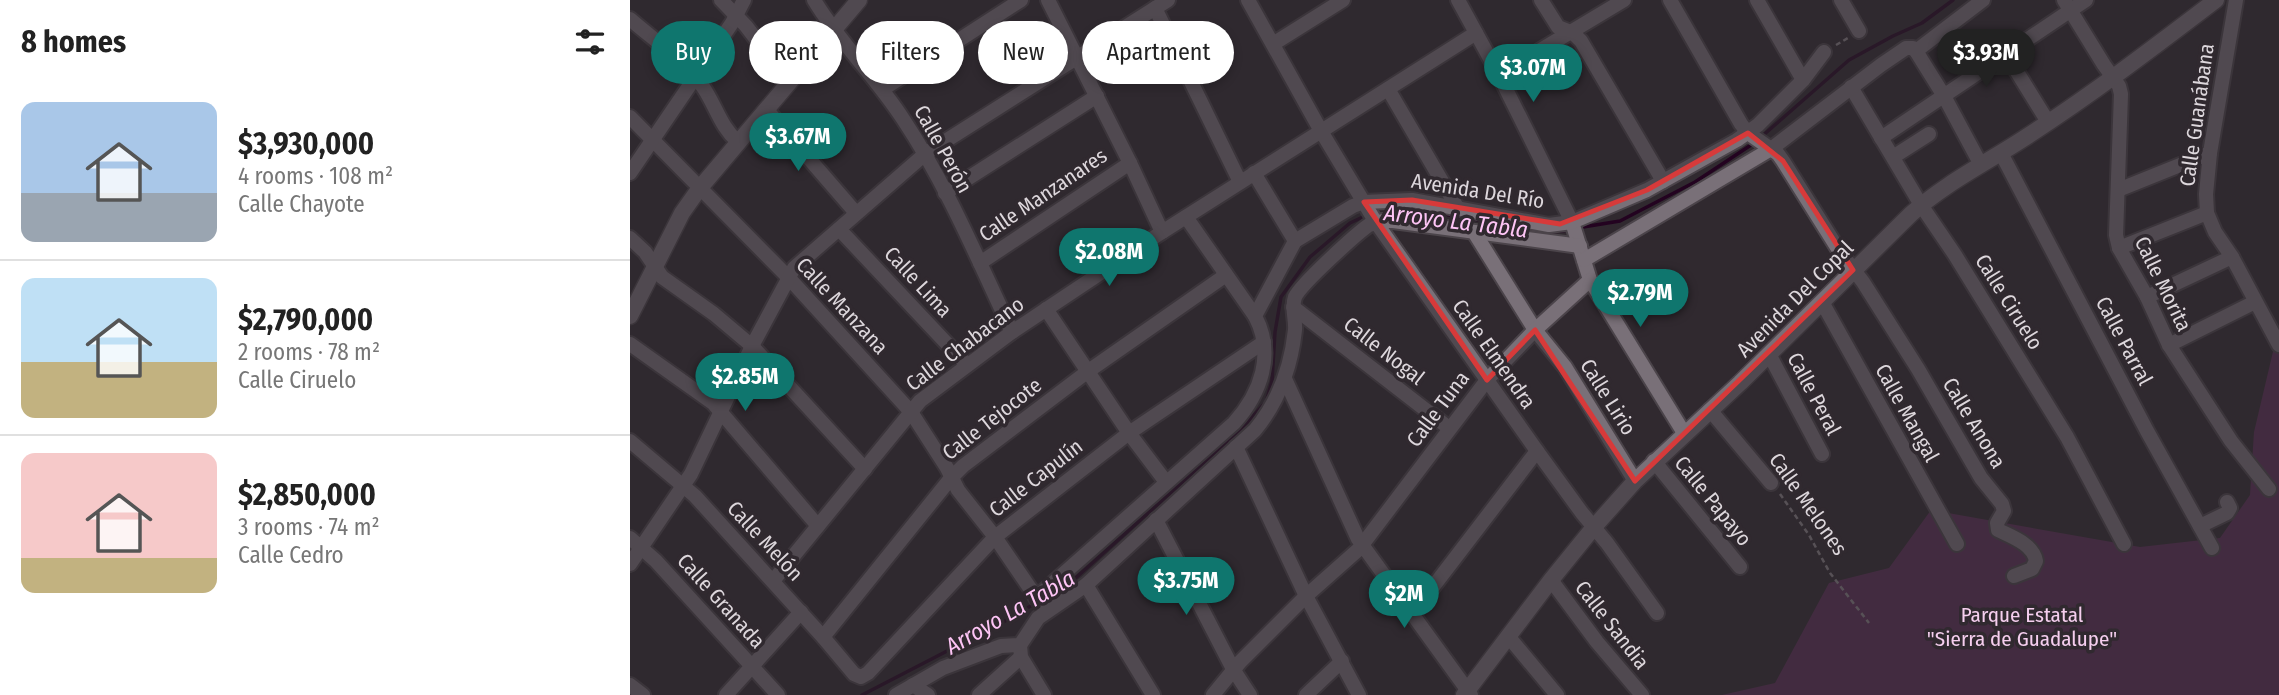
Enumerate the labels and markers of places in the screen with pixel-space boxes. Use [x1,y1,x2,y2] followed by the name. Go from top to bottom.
[1929,29,2043,89] pin: $3.93M
[1476,44,1590,104] pin: $3.07M
[741,114,855,173] pin: $3.67M
[1052,229,1166,288] pin: $2.08M
[1583,270,1697,329] pin: $2.79M
[688,354,802,413] pin: $2.85M
[1129,558,1243,617] pin: $3.75M
[1370,570,1438,630] pin: $2M

